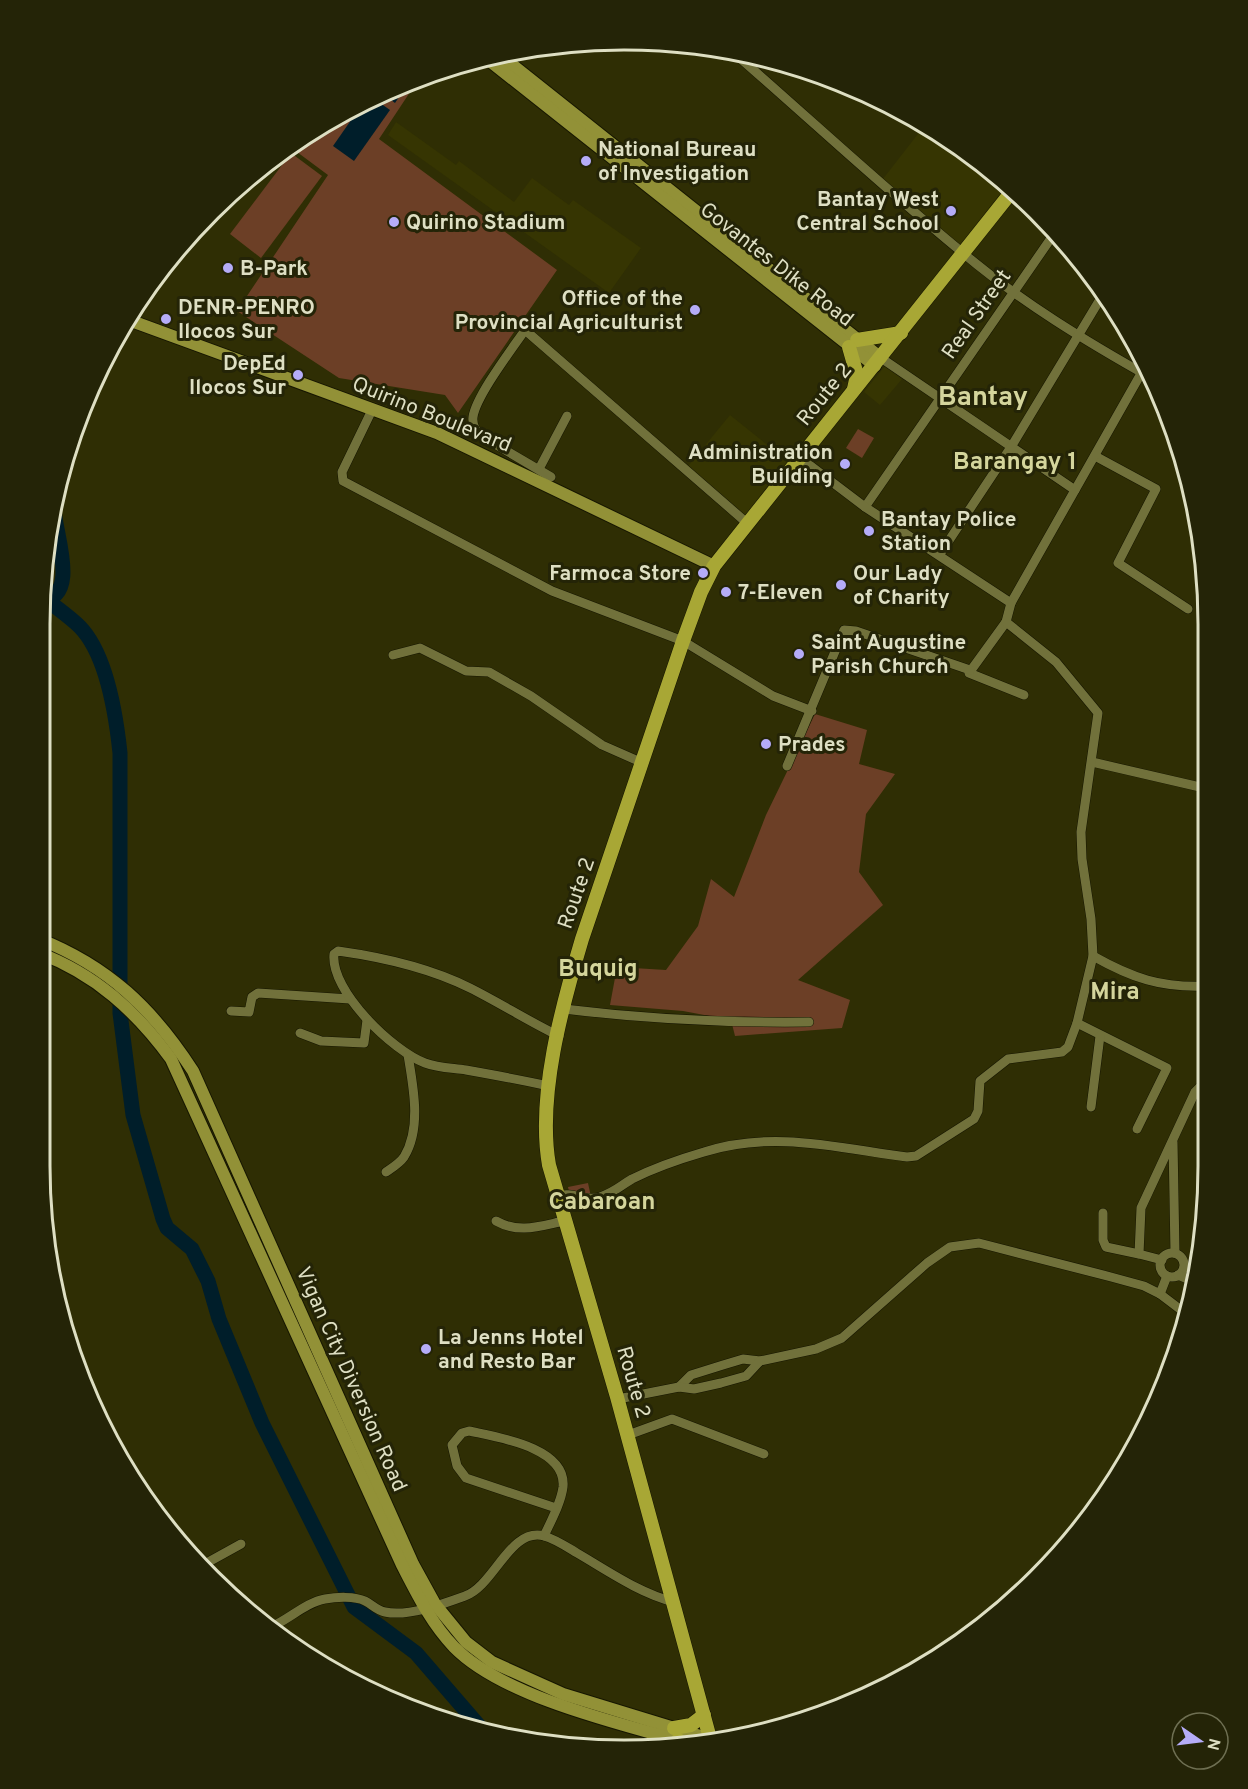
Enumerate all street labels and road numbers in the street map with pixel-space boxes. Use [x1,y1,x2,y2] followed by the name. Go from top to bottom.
[694,197,858,334] street label: Govantes Dike Road
[936,265,1018,365] street label: Real Street
[791,358,859,432] street label: Route 2
[348,371,515,460] street label: Quirino Boulevard
[553,854,602,933] street label: Route 2
[289,1263,412,1496] street label: Vigan City Diversion Road
[609,1343,656,1422] street label: Route 2

